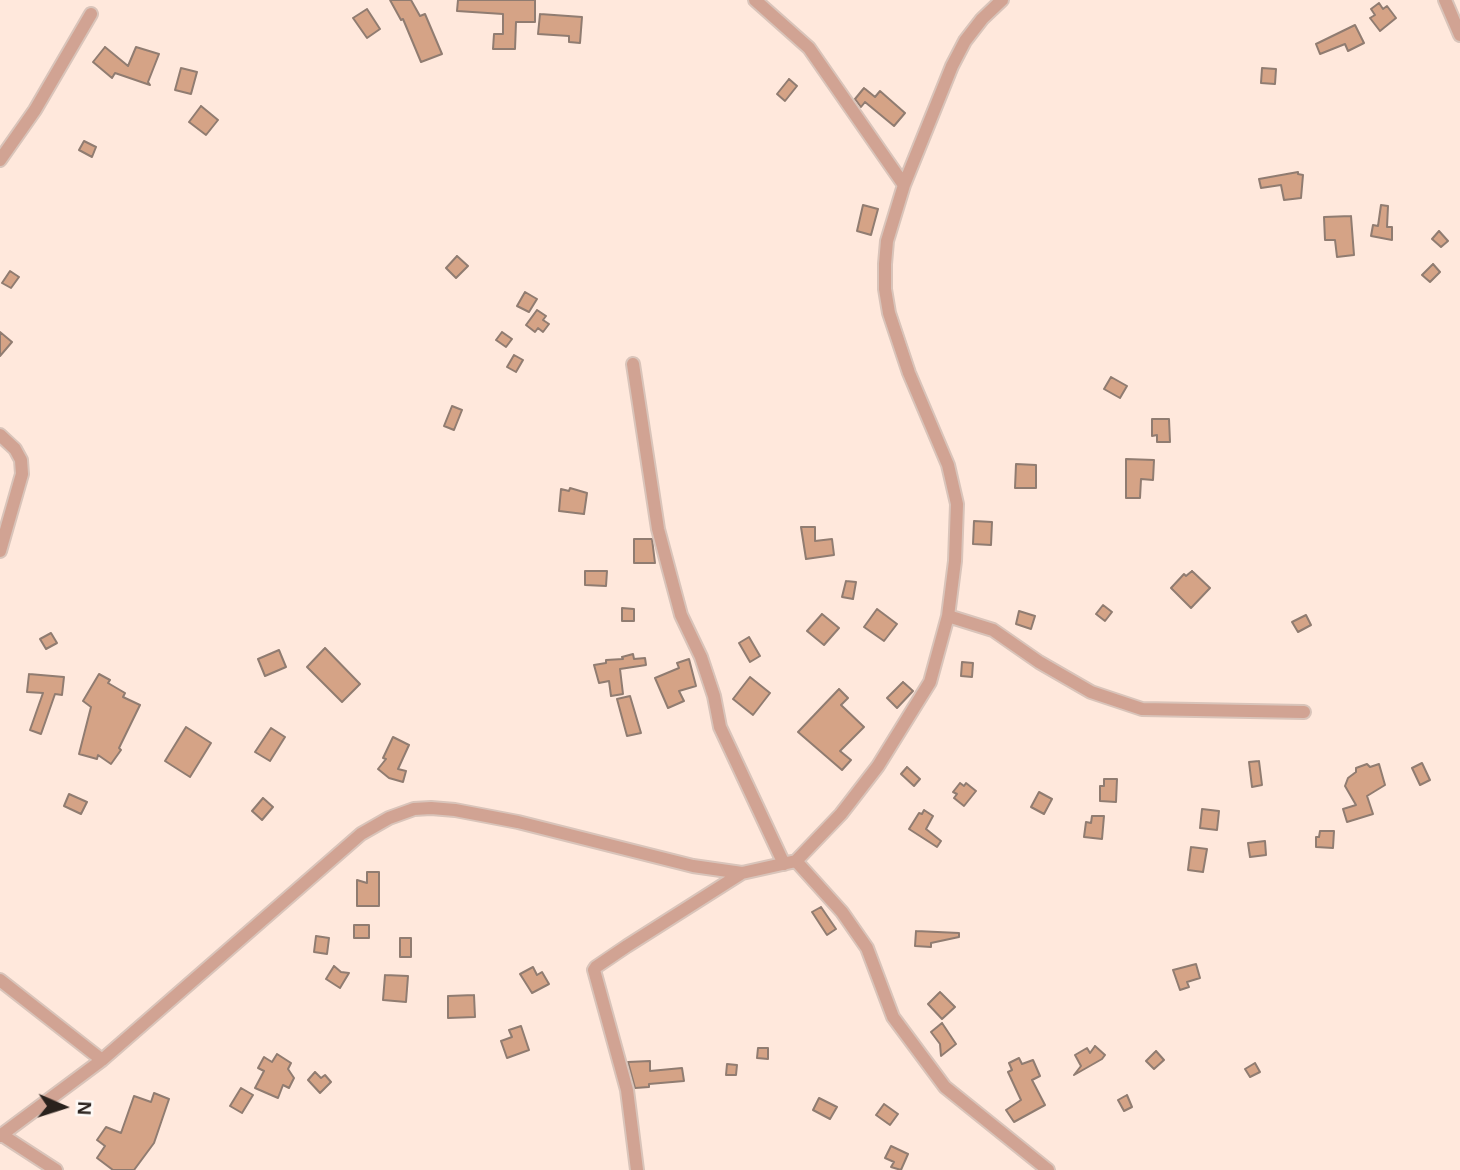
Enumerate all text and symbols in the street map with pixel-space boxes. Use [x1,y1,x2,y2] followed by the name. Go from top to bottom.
[28,1072,98,1142] north arrow
[74,1101,95,1116] text: N

